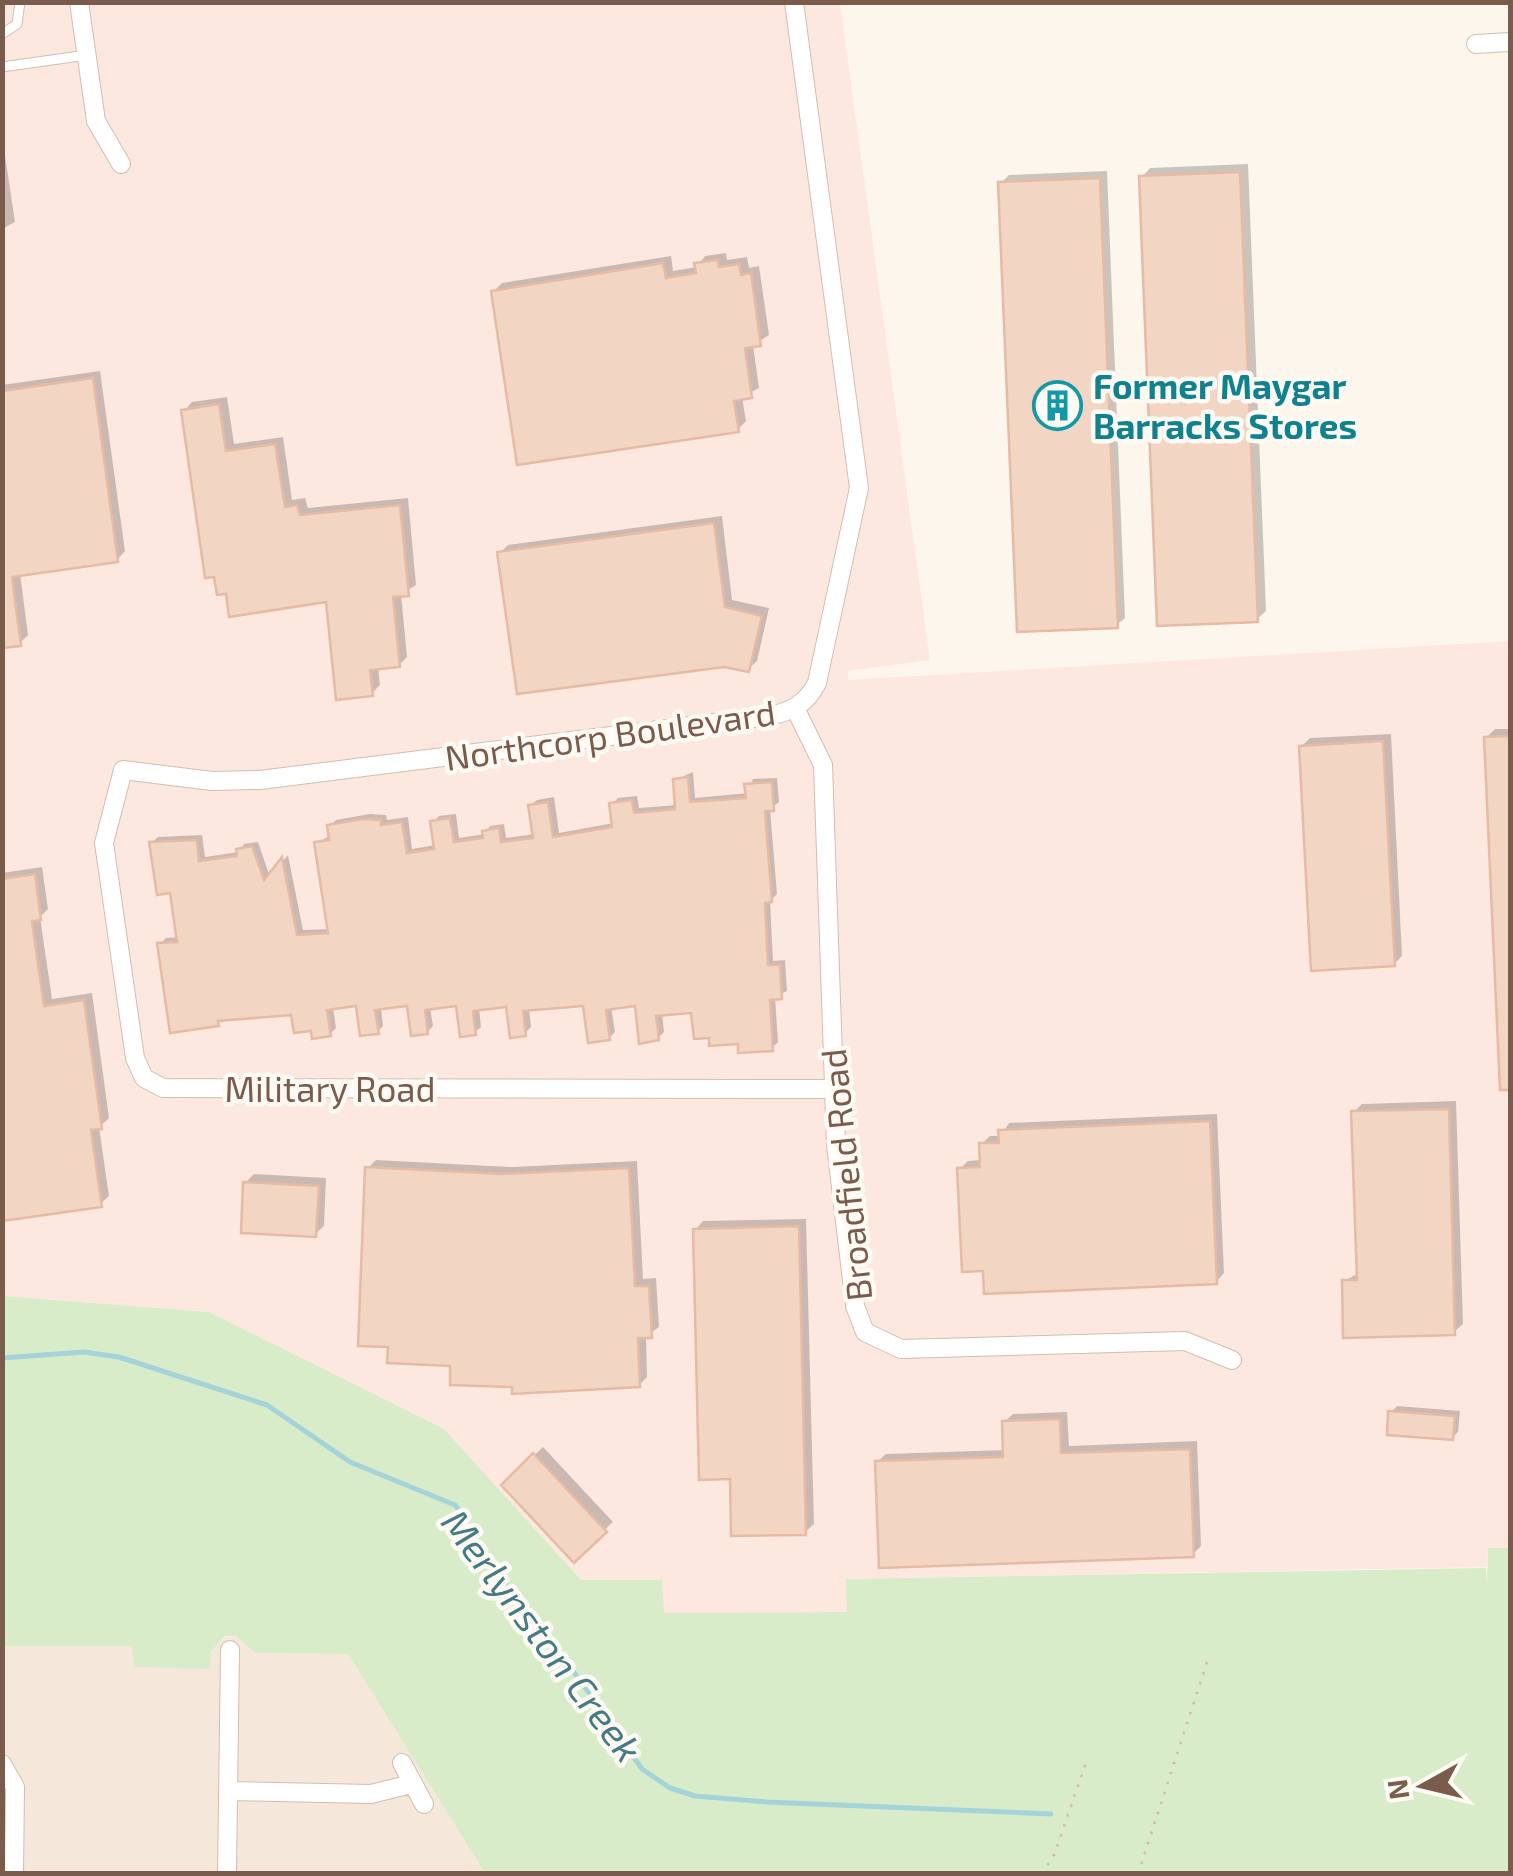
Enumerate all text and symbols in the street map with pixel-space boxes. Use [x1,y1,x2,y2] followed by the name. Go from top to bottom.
[1093,364,1357,446] place label: Former Maygar Barracks Stores
[1032,379,1084,431] building icon: Former Maygar Barracks Stores
[442,690,778,778] street label: Northcorp Boulevard
[811,1047,879,1303] street label: Broadfield Road
[224,1067,436,1109] street label: Military Road
[433,1500,653,1770] water label: Merlynston Creek
[1373,1736,1473,1836] north arrow
[1379,1777,1415,1802] text: N

